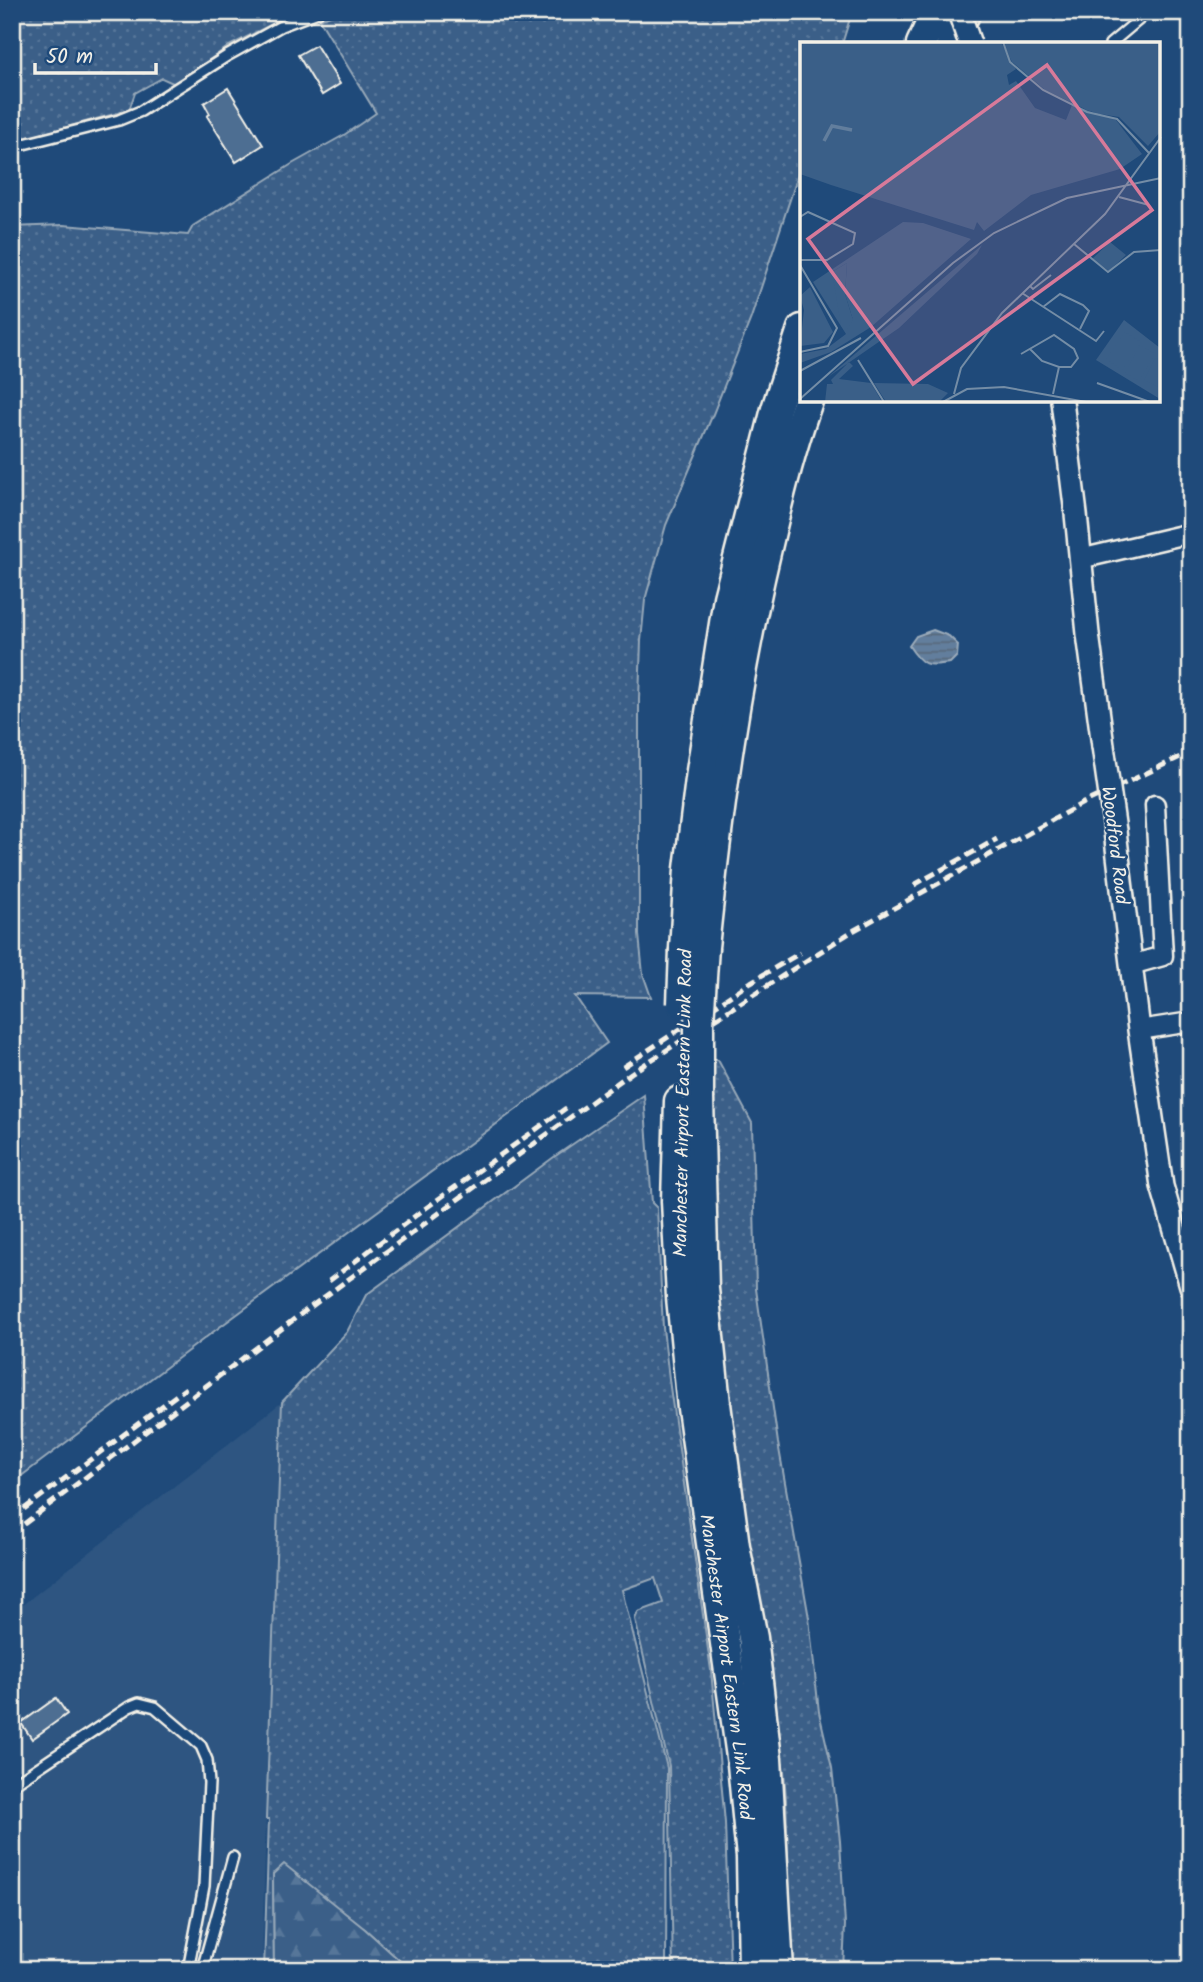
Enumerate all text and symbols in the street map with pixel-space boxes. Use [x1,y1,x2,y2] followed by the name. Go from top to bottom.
[35,32,156,76] scale bar
[46,41,93,74] text: 50 m
[800,42,1161,402] inset map
[1092,784,1136,907] street label: Woodford Road
[666,948,702,1257] street label: Manchester Airport Eastern Link Road
[690,1512,760,1822] street label: Manchester Airport Eastern Link Road

